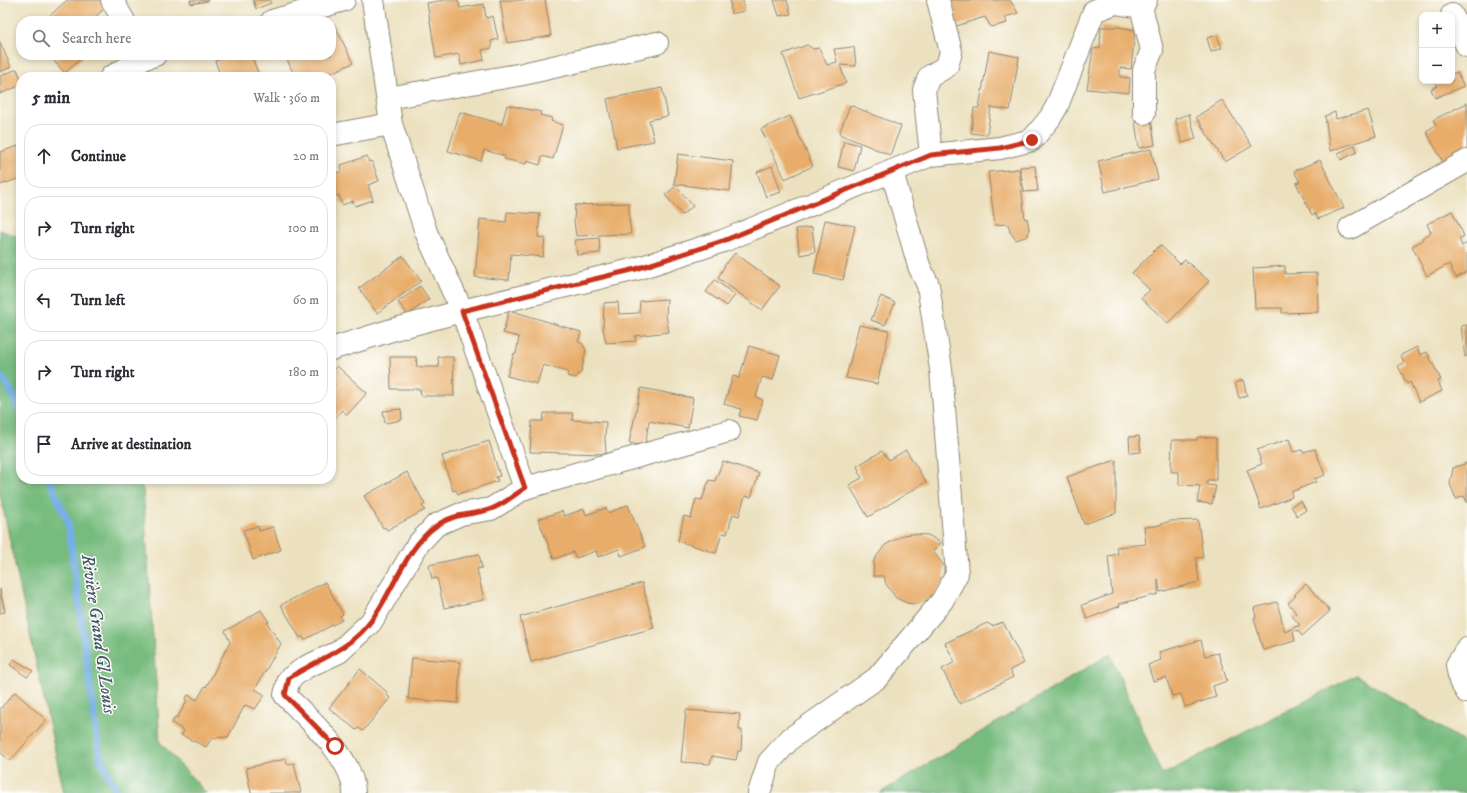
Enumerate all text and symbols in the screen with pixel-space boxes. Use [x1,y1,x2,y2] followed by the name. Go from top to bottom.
[1419,12,1455,84] map controls
[1419,12,1455,48] button: +
[16,16,336,60] search box
[30,27,52,49] icon: search
[62,29,131,48] text: Search here
[1419,48,1455,84] button: −
[32,87,70,109] text: 5 min
[253,90,320,106] text: Walk · 360 m
[1023,131,1041,149] route end
[33,145,55,167] icon: ahead
[71,147,126,166] text: Continue
[293,148,319,164] text: 20 m
[33,217,55,239] icon: right
[71,219,134,238] text: Turn right
[288,220,319,236] text: 100 m
[33,289,55,311] icon: left
[71,291,125,310] text: Turn left
[293,292,319,308] text: 60 m
[33,361,55,383] icon: right
[71,363,134,382] text: Turn right
[288,364,319,380] text: 180 m
[33,433,55,455] icon: arrive
[71,435,191,454] text: Arrive at destination
[76,552,120,716] water label: Rivière Grand Gl Louis
[326,737,344,755] route start

